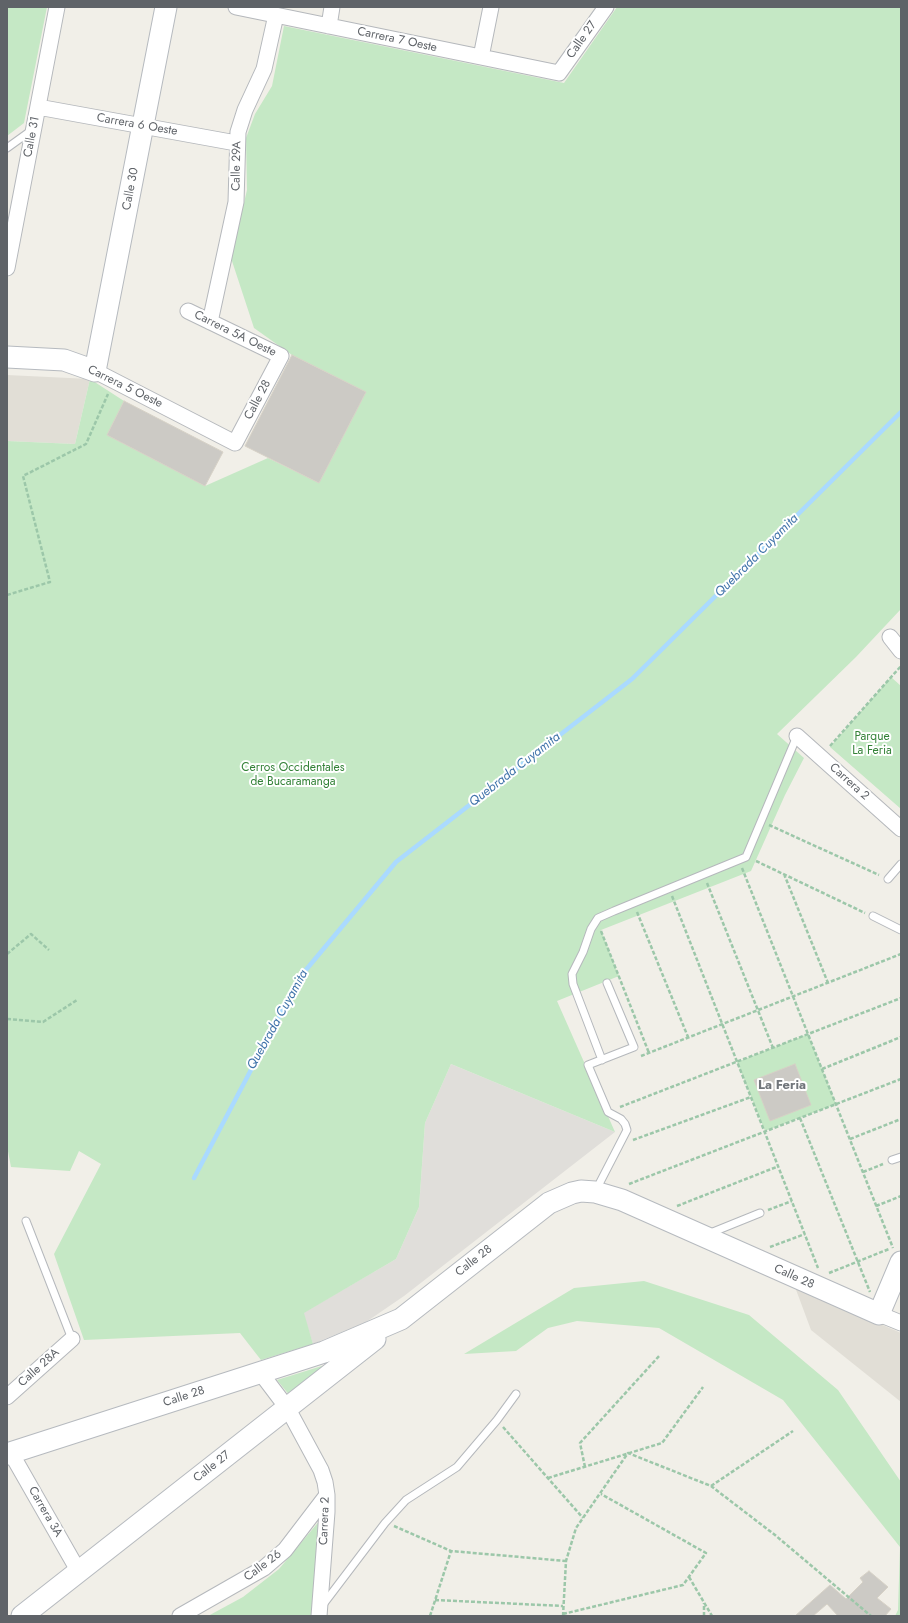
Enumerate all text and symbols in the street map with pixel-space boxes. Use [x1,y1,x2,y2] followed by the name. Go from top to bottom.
[564,18,600,62] street label: Calle 27
[356,25,438,55] street label: Carrera 7 Oeste
[95,111,179,139] street label: Carrera 6 Oeste
[21,115,43,159] street label: Calle 31
[229,141,245,191] street label: Calle 29A
[120,166,142,212] street label: Calle 30
[192,308,278,360] street label: Carrera 5A Oeste
[85,363,165,411] street label: Carrera 5 Oeste
[242,378,274,422] street label: Calle 28
[712,511,802,601] water label: Quebrada Cuyamita
[466,730,564,810] water label: Quebrada Cuyamita
[852,730,892,758] park label: Parque La Feria
[826,760,872,804] street label: Carrera 2
[241,761,345,789] park label: Cerros Occidentales de Bucaramanga
[244,967,312,1073] water label: Quebrada Cuyamita
[758,1078,806,1094] district label: La Feria
[453,1242,495,1280] street label: Calle 28
[772,1262,816,1292] street label: Calle 28
[15,1346,63,1390] street label: Calle 28A
[161,1384,207,1410] street label: Calle 28
[191,1448,233,1486] street label: Calle 27
[25,1484,65,1540] street label: Carrera 3A
[317,1496,333,1546] street label: Carrera 2
[241,1547,285,1585] street label: Calle 26

